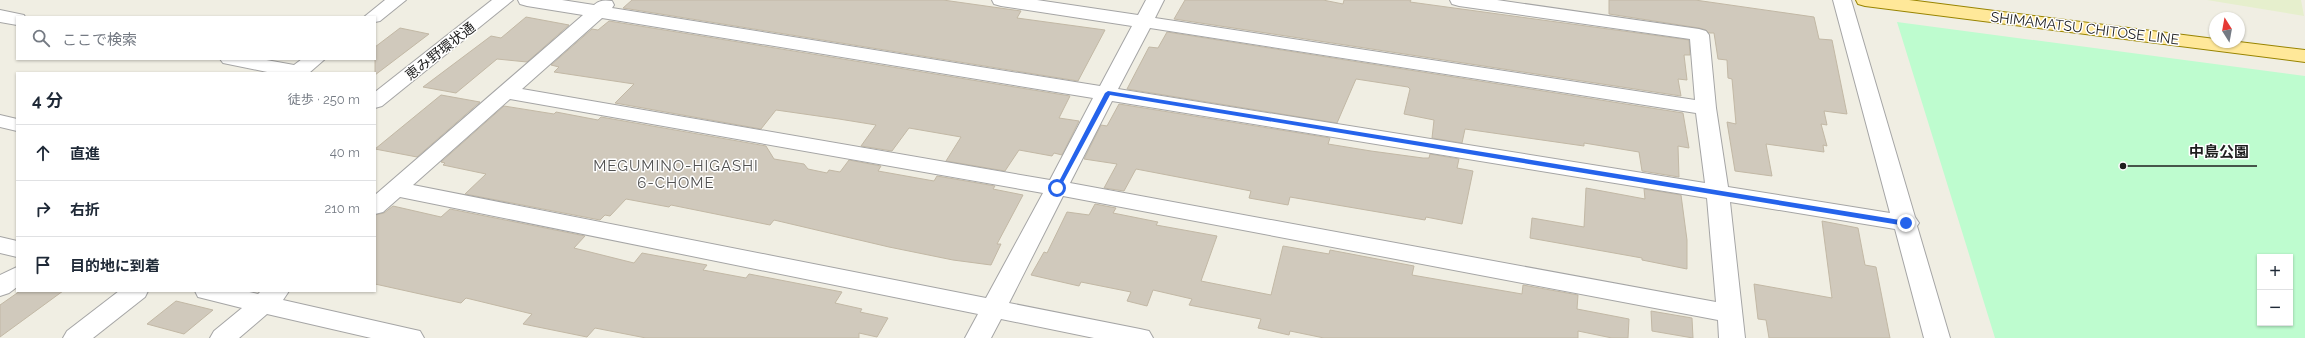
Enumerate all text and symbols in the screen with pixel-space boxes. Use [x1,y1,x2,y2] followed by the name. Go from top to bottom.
[1990,9,2180,47] street label: SHIMAMATSU CHITOSE LINE
[2209,12,2245,48] north arrow
[16,16,376,60] search box
[402,19,478,83] street label: 恵み野環状通
[30,27,52,49] icon: search
[62,31,137,49] text: ここで検索
[32,90,63,110] text: 4 分
[288,92,360,107] text: 徒歩 · 250 m
[2181,139,2257,166] callout: 中島公園
[32,142,54,164] icon: ahead
[2189,143,2249,161] text: 中島公園
[70,145,100,163] text: 直進
[330,145,360,160] text: 40 m
[593,157,759,192] district label: MEGUMINO-HIGASHI 6-CHOME
[1048,179,1066,197] route start
[32,198,54,220] icon: right
[70,201,100,219] text: 右折
[324,201,360,216] text: 210 m
[1897,214,1915,232] route end
[32,254,54,276] icon: arrive
[2257,254,2293,326] map controls
[2257,254,2293,290] button: +
[70,257,160,275] text: 目的地に到着
[2257,290,2293,326] button: −

